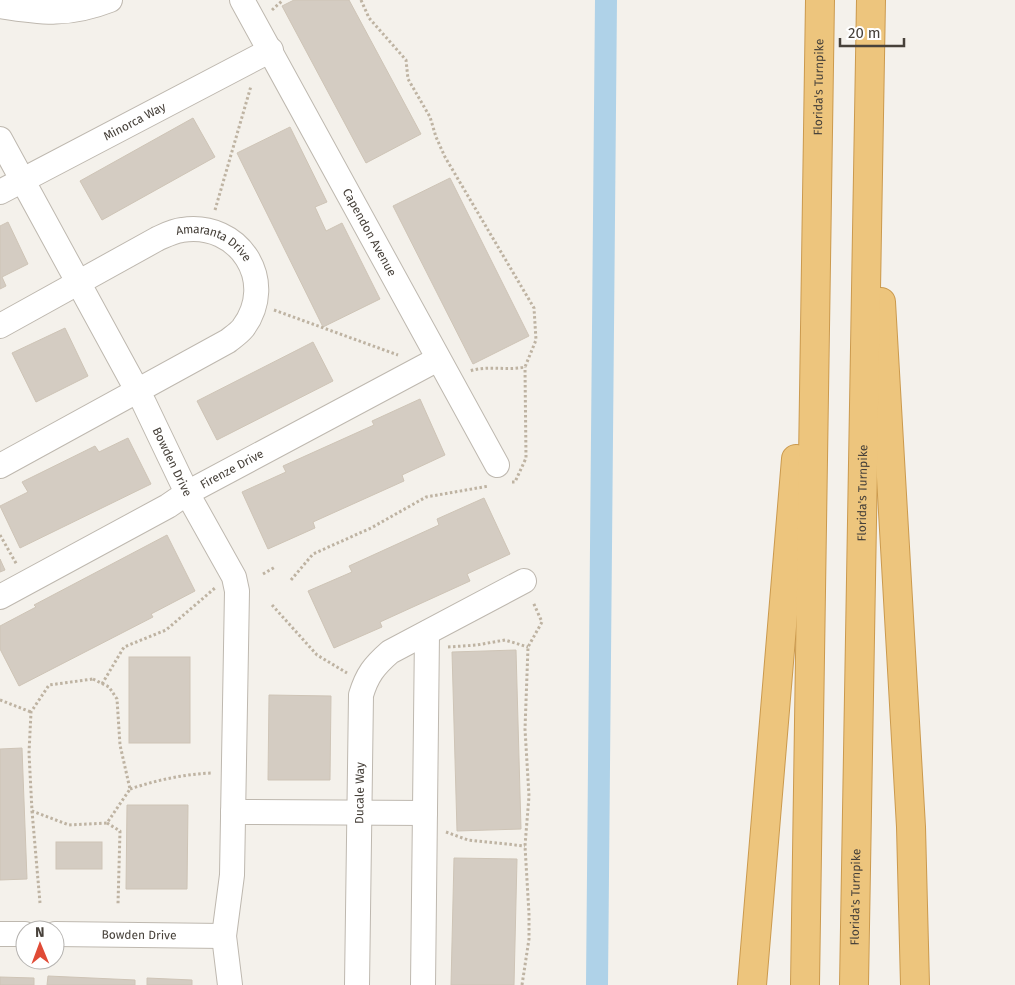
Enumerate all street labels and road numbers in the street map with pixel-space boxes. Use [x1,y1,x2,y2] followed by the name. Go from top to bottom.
[811,39,826,136] street label: Florida's Turnpike
[101,99,168,143] street label: Minorca Way
[340,186,399,279] street label: Capendon Avenue
[175,222,254,264] street label: Amaranta Drive
[150,425,195,499] street label: Bowden Drive
[855,445,870,542] street label: Florida's Turnpike
[198,446,266,492] street label: Firenze Drive
[352,762,367,824] street label: Ducale Way
[848,849,863,946] street label: Florida's Turnpike
[101,928,177,942] street label: Bowden Drive

